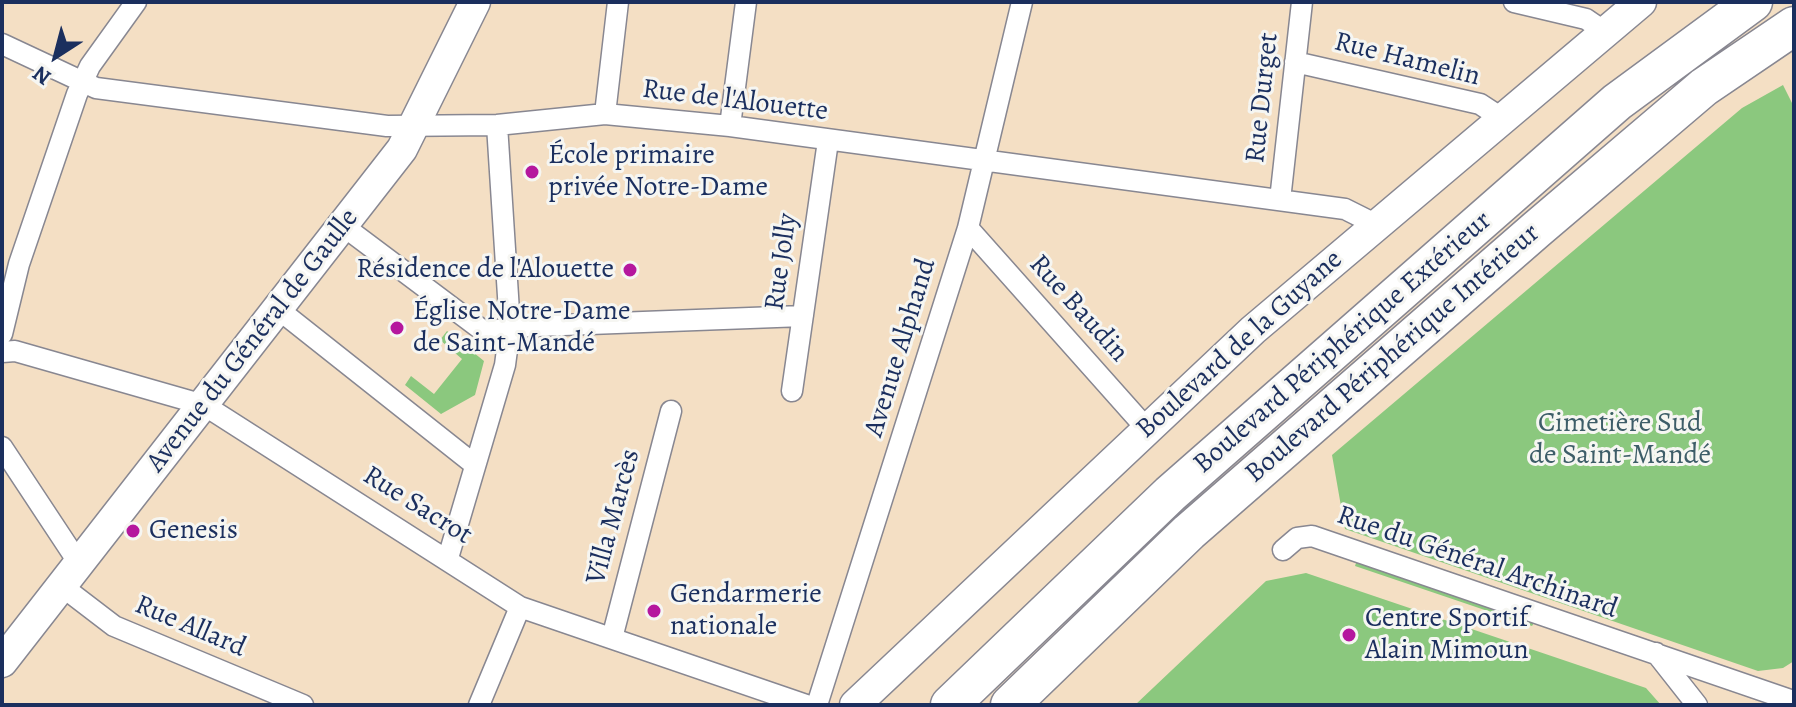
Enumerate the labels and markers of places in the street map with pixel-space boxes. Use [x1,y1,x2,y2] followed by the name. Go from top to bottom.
[548,139,768,205] place label: École primaire privée Notre-Dame
[523,163,541,181] marker: École primaire privée Notre-Dame
[356,253,614,287] place label: Résidence de l'Alouette
[621,261,639,279] marker: Résidence de l'Alouette
[413,295,631,361] place label: Église Notre-Dame de Saint-Mandé
[388,319,406,337] marker: Église Notre-Dame de Saint-Mandé
[149,514,238,548] place label: Genesis
[124,522,142,540] marker: Genesis
[670,578,822,644] place label: Gendarmerie nationale
[645,602,663,620] marker: Gendarmerie nationale
[1365,602,1529,668] place label: Centre Sportif Alain Mimoun
[1340,626,1358,644] marker: Centre Sportif Alain Mimoun

